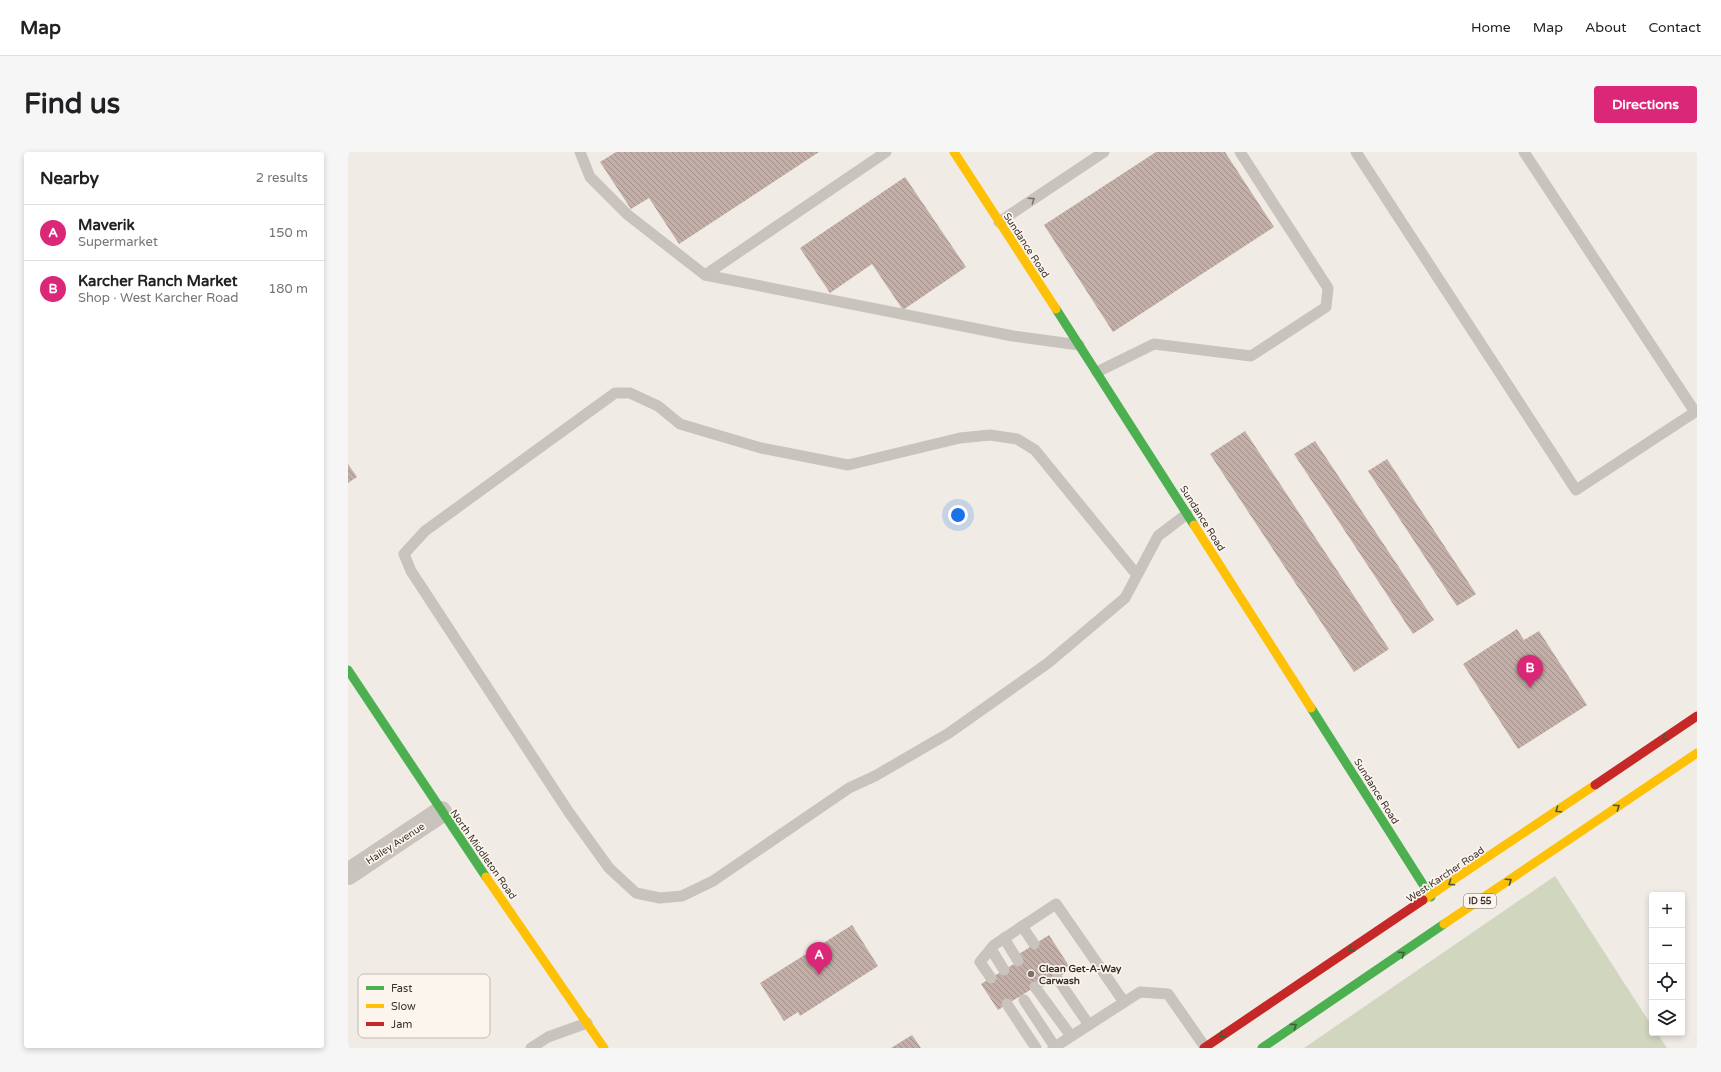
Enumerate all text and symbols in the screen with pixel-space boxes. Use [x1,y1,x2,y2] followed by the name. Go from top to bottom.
[20,17,61,39] text: Map
[1471,19,1511,36] text: Home
[1533,19,1563,36] text: Map
[1585,19,1627,36] text: About
[1649,19,1701,36] text: Contact
[1594,86,1697,123] button: Directions
[24,87,120,121] text: Find us
[40,168,99,189] text: Nearby
[256,170,308,186] text: 2 results
[1027,198,1034,205] one-way arrow
[1001,211,1052,280] street label: Sundance Road
[78,216,135,234] text: Maverik
[48,225,58,241] text: A
[268,225,308,241] text: 150 m
[78,234,158,250] text: Supermarket
[78,272,237,290] text: Karcher Ranch Market
[48,281,58,297] text: B
[268,281,308,297] text: 180 m
[78,290,239,306] text: Shop · West Karcher Road
[1177,484,1227,553] street label: Sundance Road
[948,505,968,525] your location
[1517,655,1543,688] pin: B
[1662,733,1669,741] one-way arrow
[1351,757,1401,826] street label: Sundance Road
[1555,805,1562,813] one-way arrow
[1612,805,1619,812] one-way arrow
[448,807,519,902] street label: North Middleton Road
[364,820,427,867] street label: Hailey Avenue
[1404,844,1487,905] street label: West Karcher Road
[1448,878,1455,885] one-way arrow
[1505,879,1512,886] one-way arrow
[1649,892,1685,1036] map controls
[1649,892,1685,928] button: +
[1464,894,1496,908] road number: ID 55
[1649,928,1685,964] button: −
[806,942,832,975] pin: A
[1348,944,1355,951] one-way arrow
[1398,951,1405,959] one-way arrow
[1039,963,1122,987] place label: Clean Get-A-Way Carwash
[1649,964,1685,1000] button: locate
[1026,969,1036,979] marker: Clean Get-A-Way Carwash
[358,974,490,1038] legend
[391,982,412,995] text: Fast
[391,1000,416,1013] text: Slow
[1649,1000,1685,1036] button: layers
[391,1018,412,1031] text: Jam
[1290,1023,1297,1031] one-way arrow
[1220,1030,1227,1037] one-way arrow

